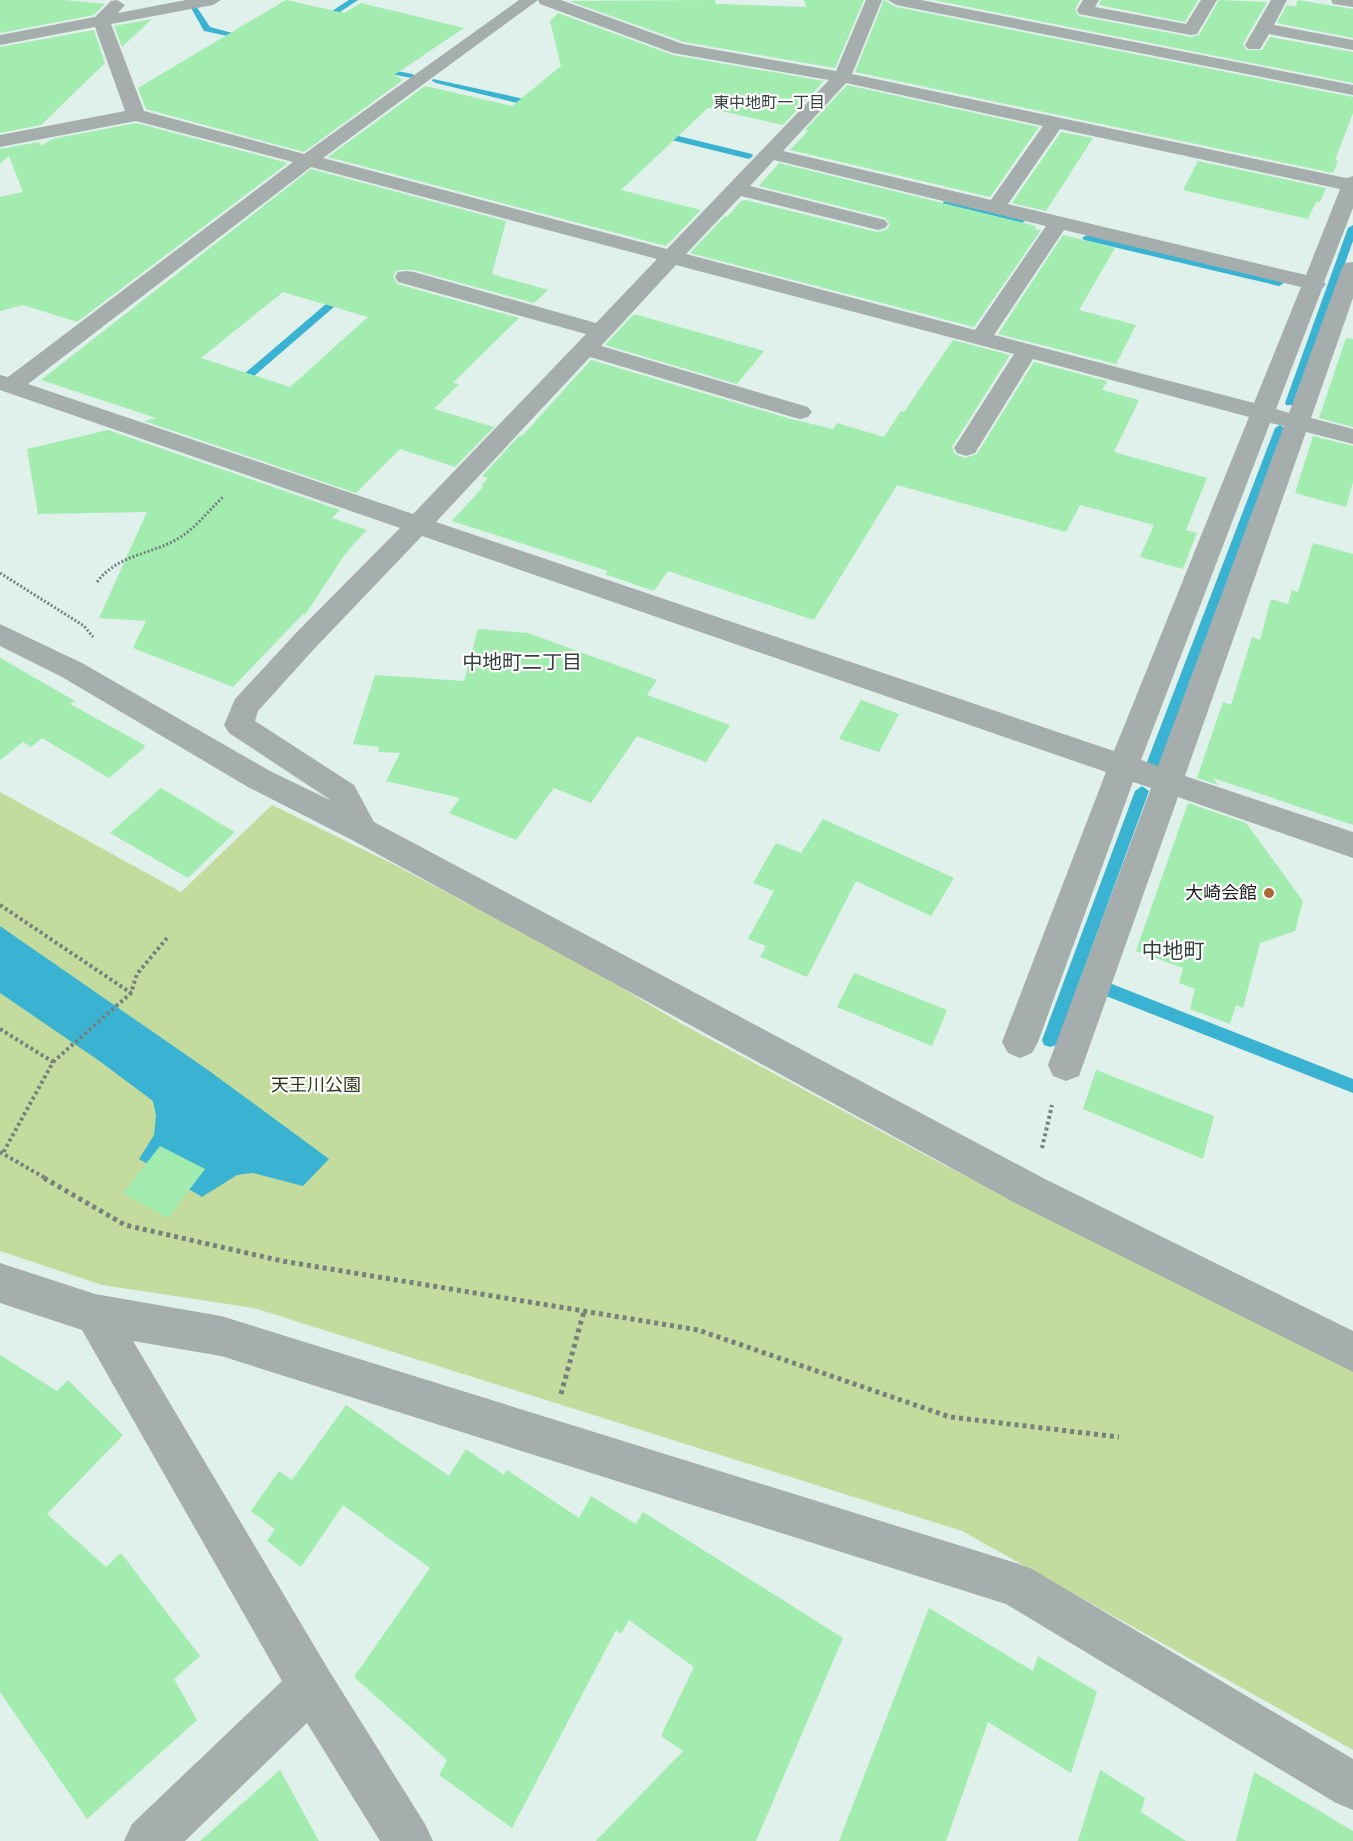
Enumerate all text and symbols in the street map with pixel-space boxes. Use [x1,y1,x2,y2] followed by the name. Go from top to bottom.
[713,92,825,113] district label: 東中地町一丁目
[462,649,582,675] district label: 中地町二丁目
[1185,881,1257,905] place label: 大崎会館
[1262,886,1276,900] marker: 大崎会館
[1142,937,1205,965] district label: 中地町
[271,1073,361,1097] park label: 天王川公園

